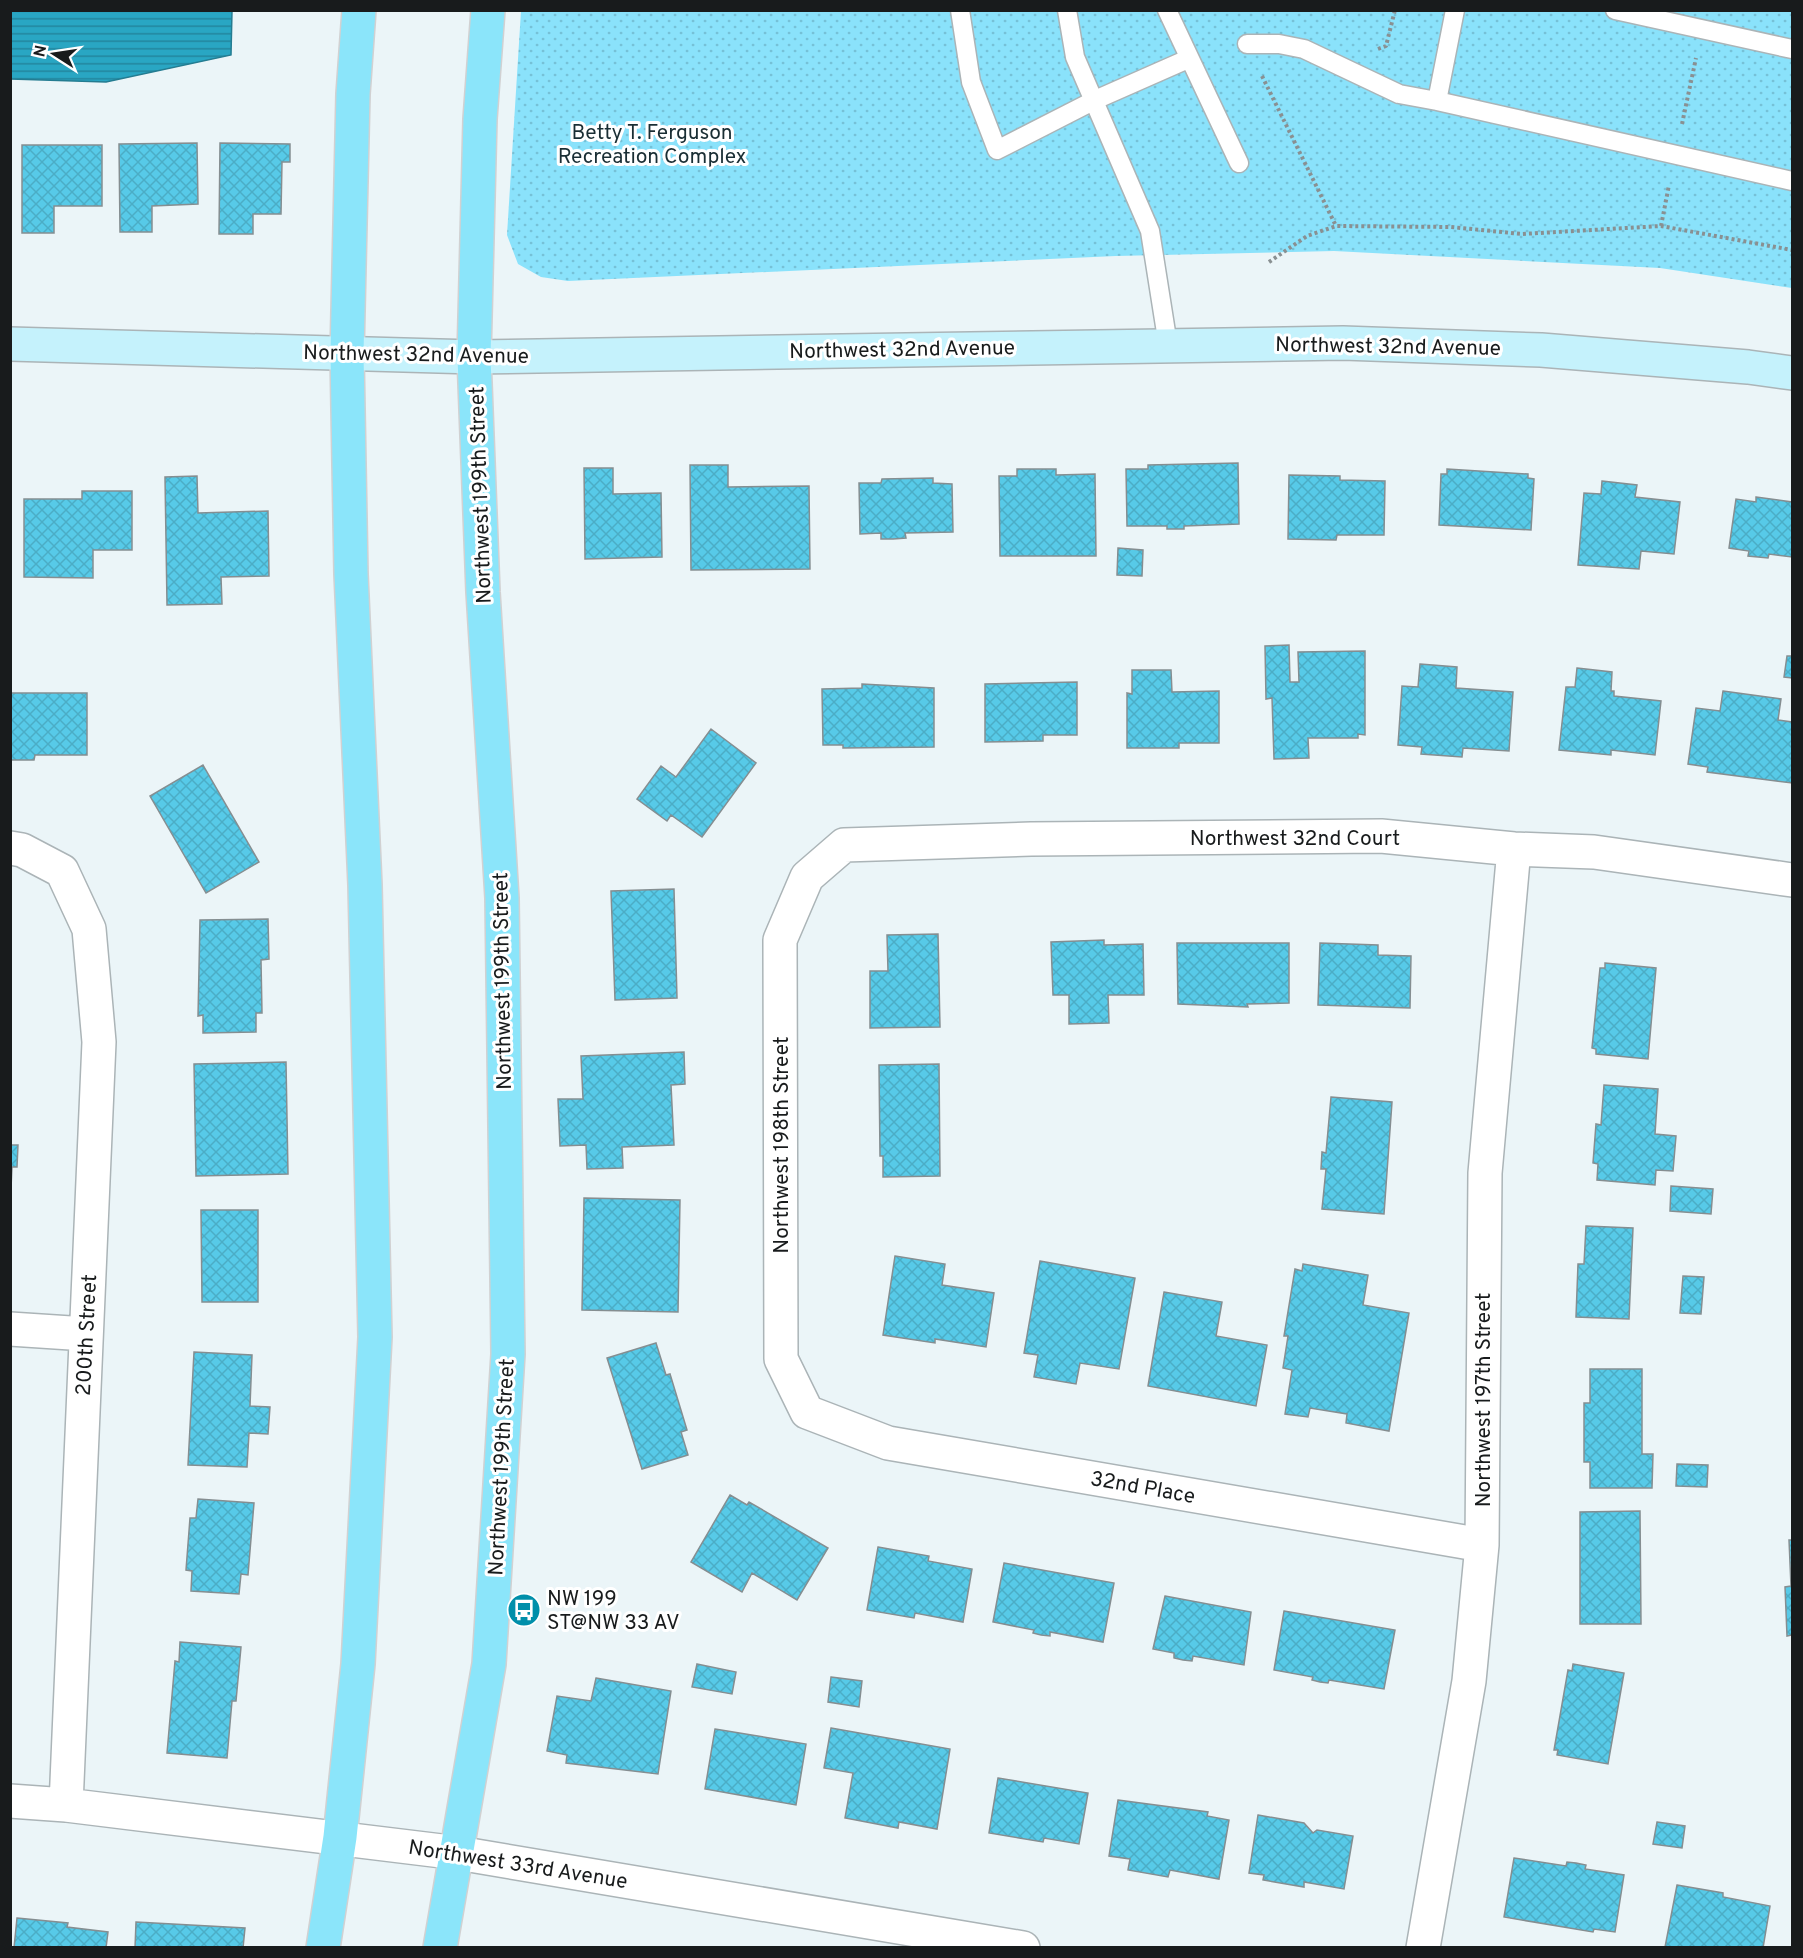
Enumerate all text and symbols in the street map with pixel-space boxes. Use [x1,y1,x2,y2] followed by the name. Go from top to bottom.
[24,24,84,84] north arrow
[30,44,52,59] text: N
[558,120,746,171] park label: Betty T. Ferguson Recreation Complex
[1275,332,1501,363] street label: Northwest 32nd Avenue
[789,335,1015,366] street label: Northwest 32nd Avenue
[303,340,529,371] street label: Northwest 32nd Avenue
[464,386,499,604] street label: Northwest 199th Street
[1190,826,1400,853] street label: Northwest 32nd Court
[488,872,519,1090] street label: Northwest 199th Street
[769,1036,796,1254] street label: Northwest 198th Street
[71,1274,104,1397] street label: 200th Street
[1471,1293,1498,1507] street label: Northwest 197th Street
[483,1358,522,1576] street label: Northwest 199th Street
[1088,1466,1197,1511] street label: 32nd Place
[547,1586,680,1637] place label: NW 199 ST@NW 33 AV
[506,1592,542,1628] bus stop icon: NW 199 ST@NW 33 AV
[406,1835,629,1896] street label: Northwest 33rd Avenue

